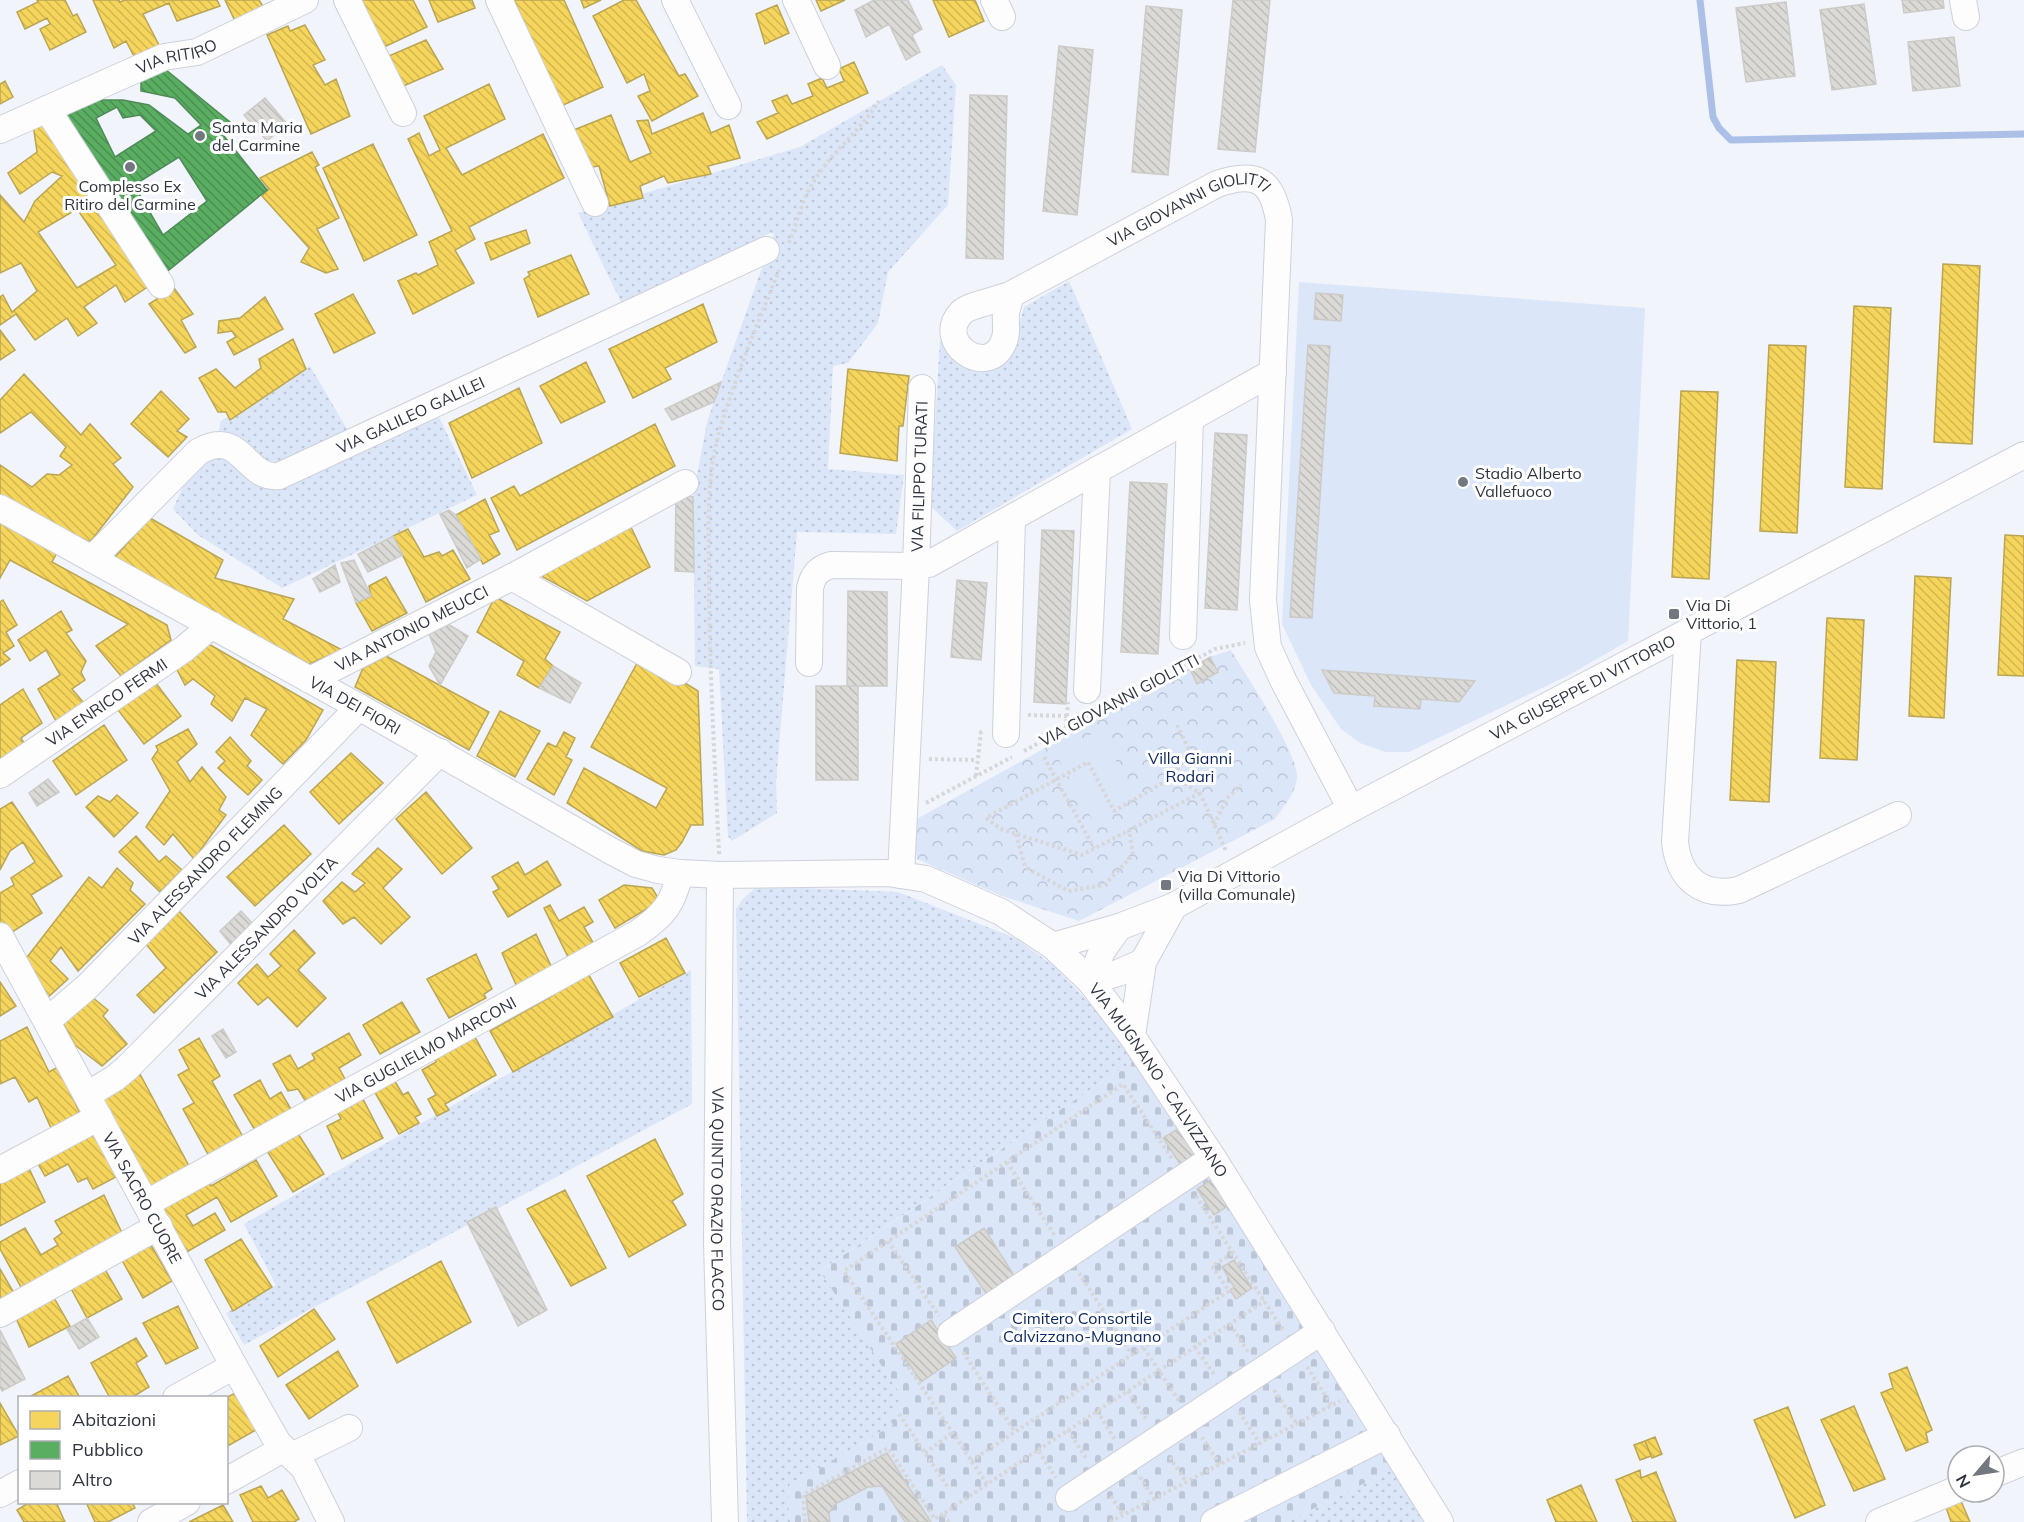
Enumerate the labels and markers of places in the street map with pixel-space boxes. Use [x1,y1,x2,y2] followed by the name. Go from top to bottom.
[212,117,303,155] place label: Santa Maria del Carmine
[193,129,207,143] marker: Santa Maria del Carmine
[123,160,137,174] marker: Complesso Ex Ritiro del Carmine
[64,176,196,214] place label: Complesso Ex Ritiro del Carmine
[1475,463,1582,501] place label: Stadio Alberto Vallefuoco
[1456,475,1470,489] marker: Stadio Alberto Vallefuoco
[1686,595,1757,633] place label: Via Di Vittorio, 1
[1667,607,1681,621] marker: Via Di Vittorio, 1
[1178,866,1296,904] place label: Via Di Vittorio (villa Comunale)
[1159,878,1173,892] marker: Via Di Vittorio (villa Comunale)

